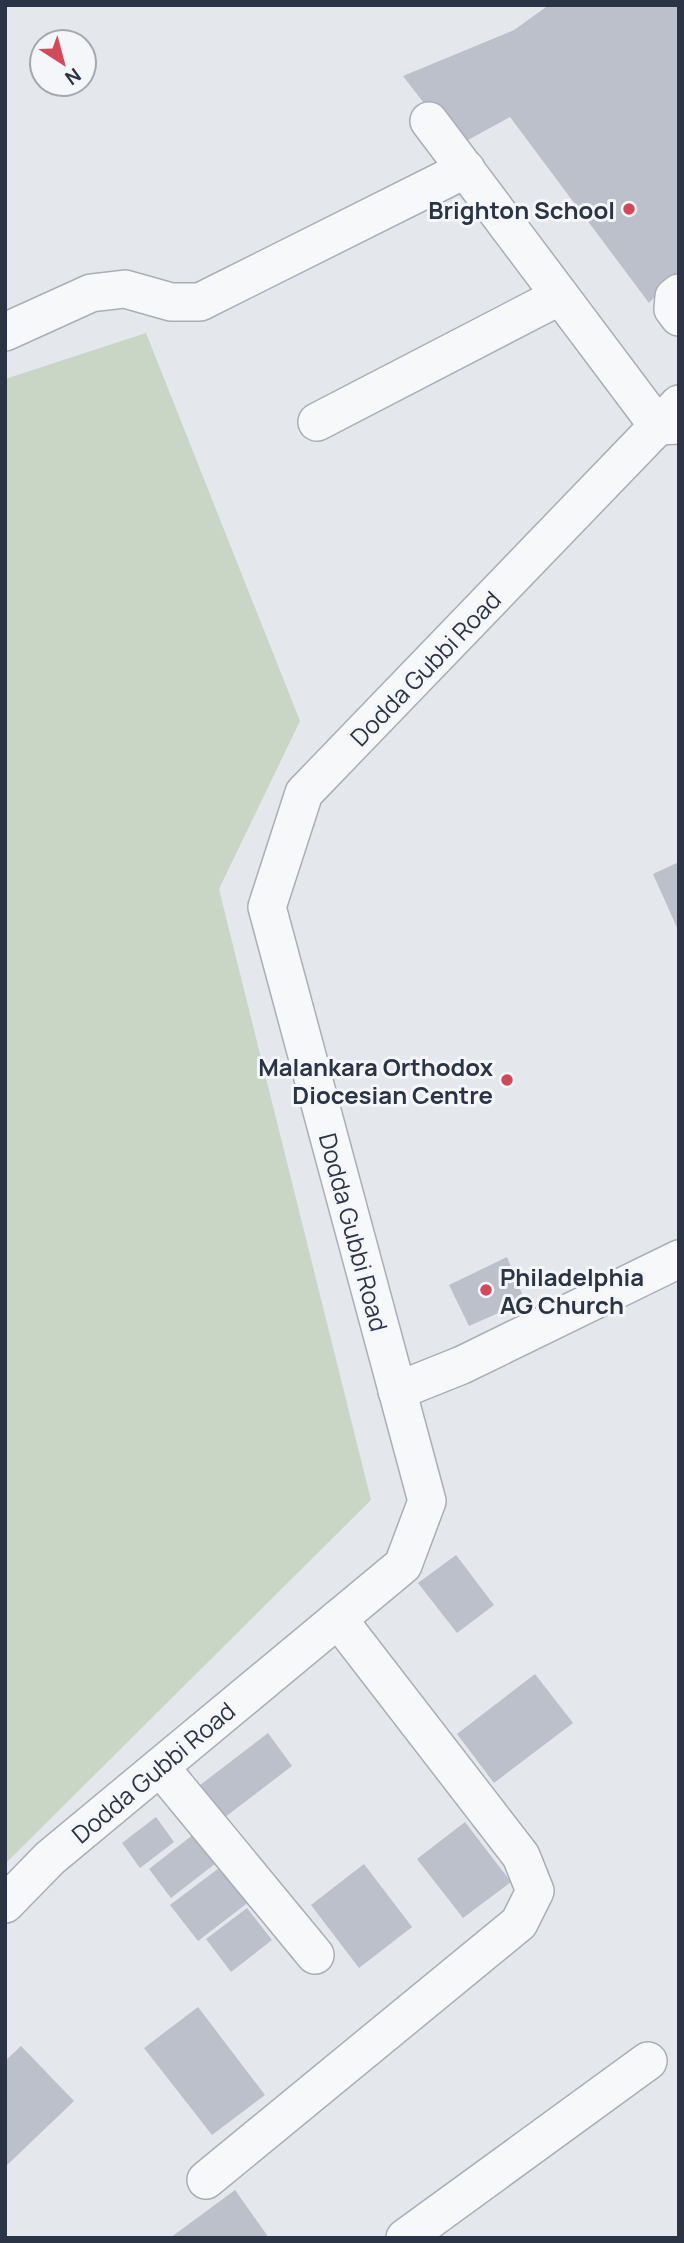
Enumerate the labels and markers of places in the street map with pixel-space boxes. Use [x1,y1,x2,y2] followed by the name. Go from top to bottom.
[428,193,615,226] place label: Brighton School
[621,201,637,217] marker: Brighton School
[258,1050,494,1111] place label: Malankara Orthodox Diocesian Centre
[499,1072,515,1088] marker: Malankara Orthodox Diocesian Centre
[500,1260,644,1321] place label: Philadelphia AG Church
[478,1282,494,1298] marker: Philadelphia AG Church

